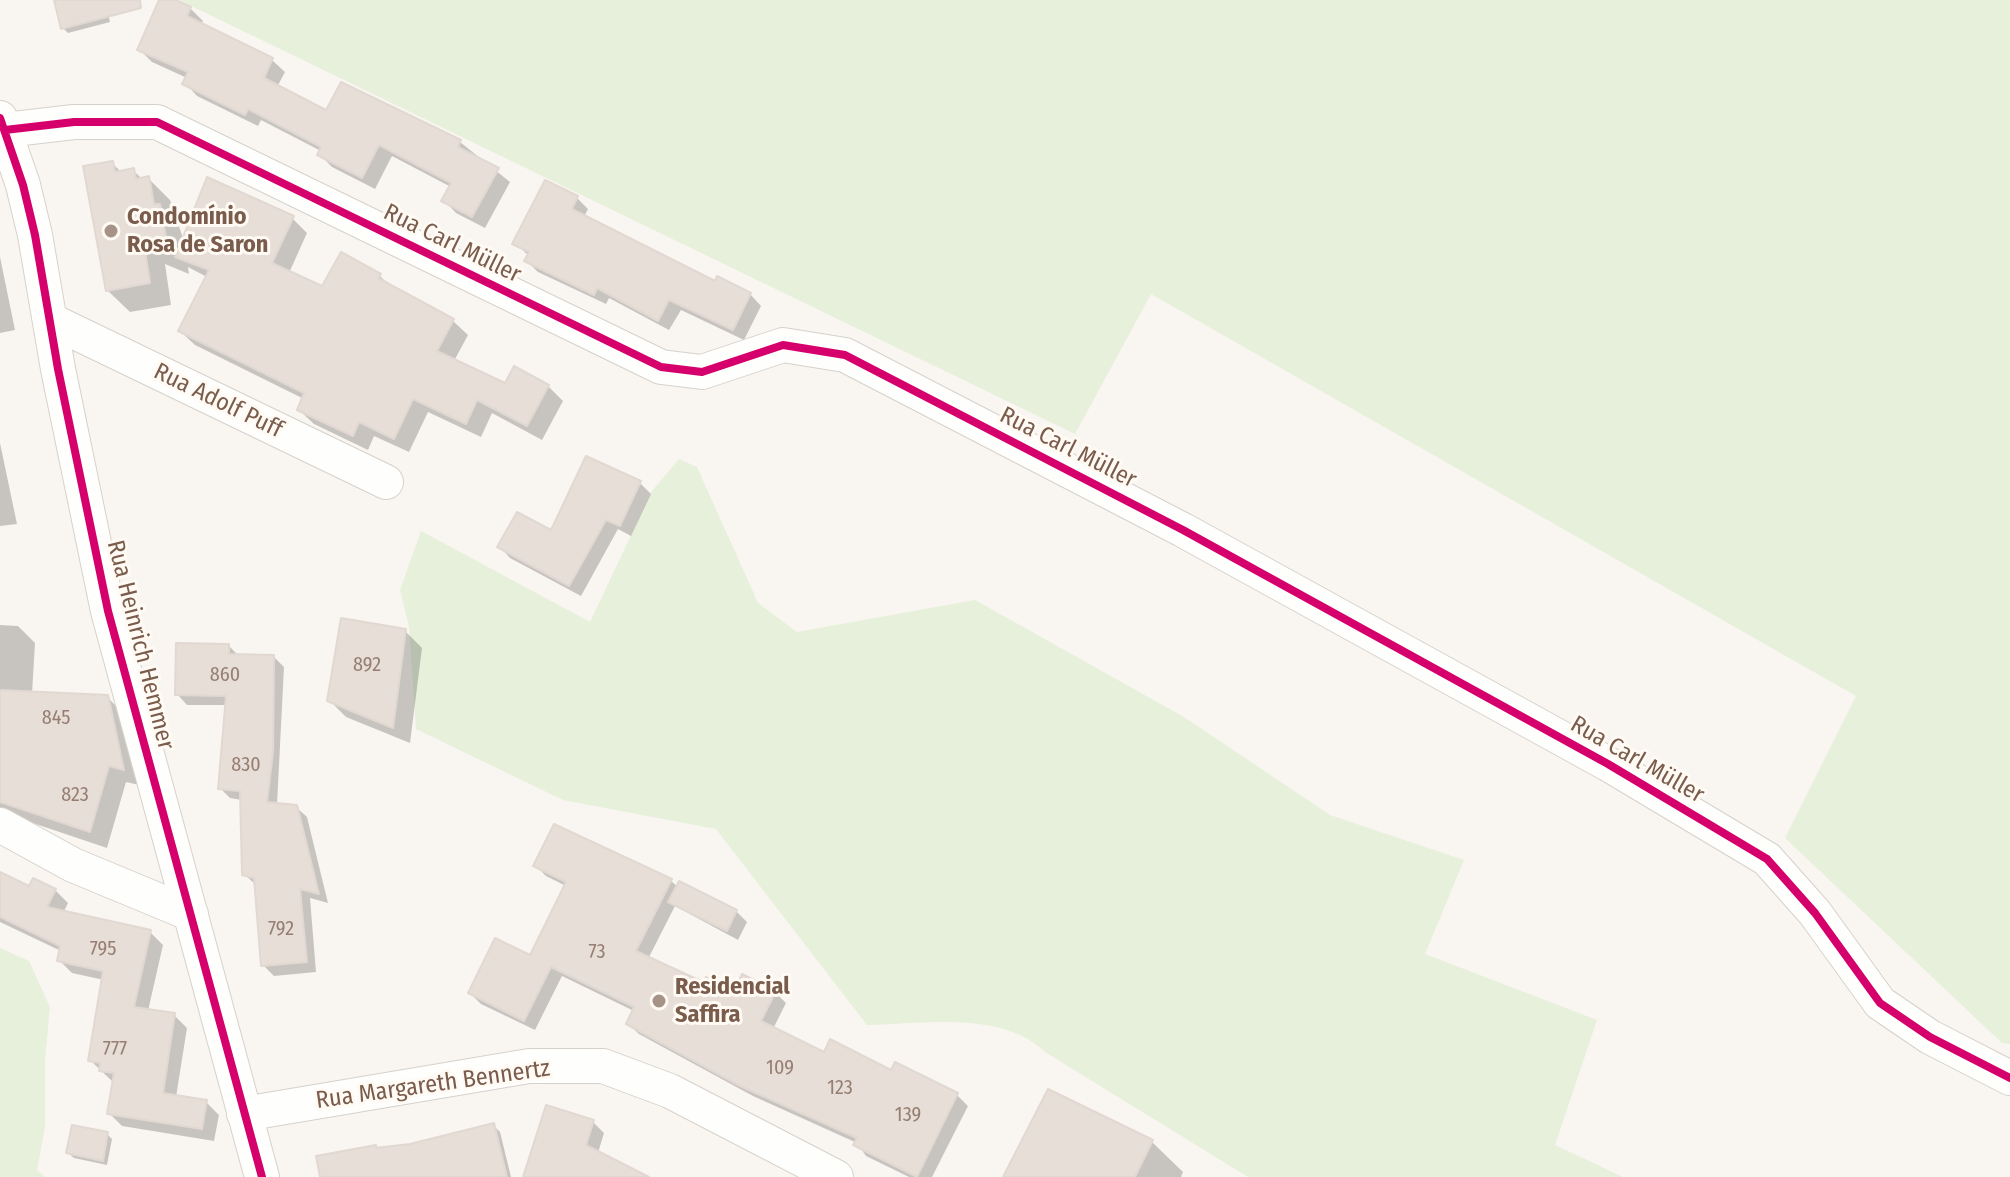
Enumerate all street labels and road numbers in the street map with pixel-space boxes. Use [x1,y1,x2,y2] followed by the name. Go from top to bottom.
[379,198,525,290] street label: Rua Carl Müller
[149,357,287,445] street label: Rua Adolf Puff
[995,401,1141,495] street label: Rua Carl Müller
[100,537,180,753] street label: Rua Heinrich Hemmer
[1565,710,1709,810] street label: Rua Carl Müller
[314,1054,552,1116] street label: Rua Margareth Bennertz

